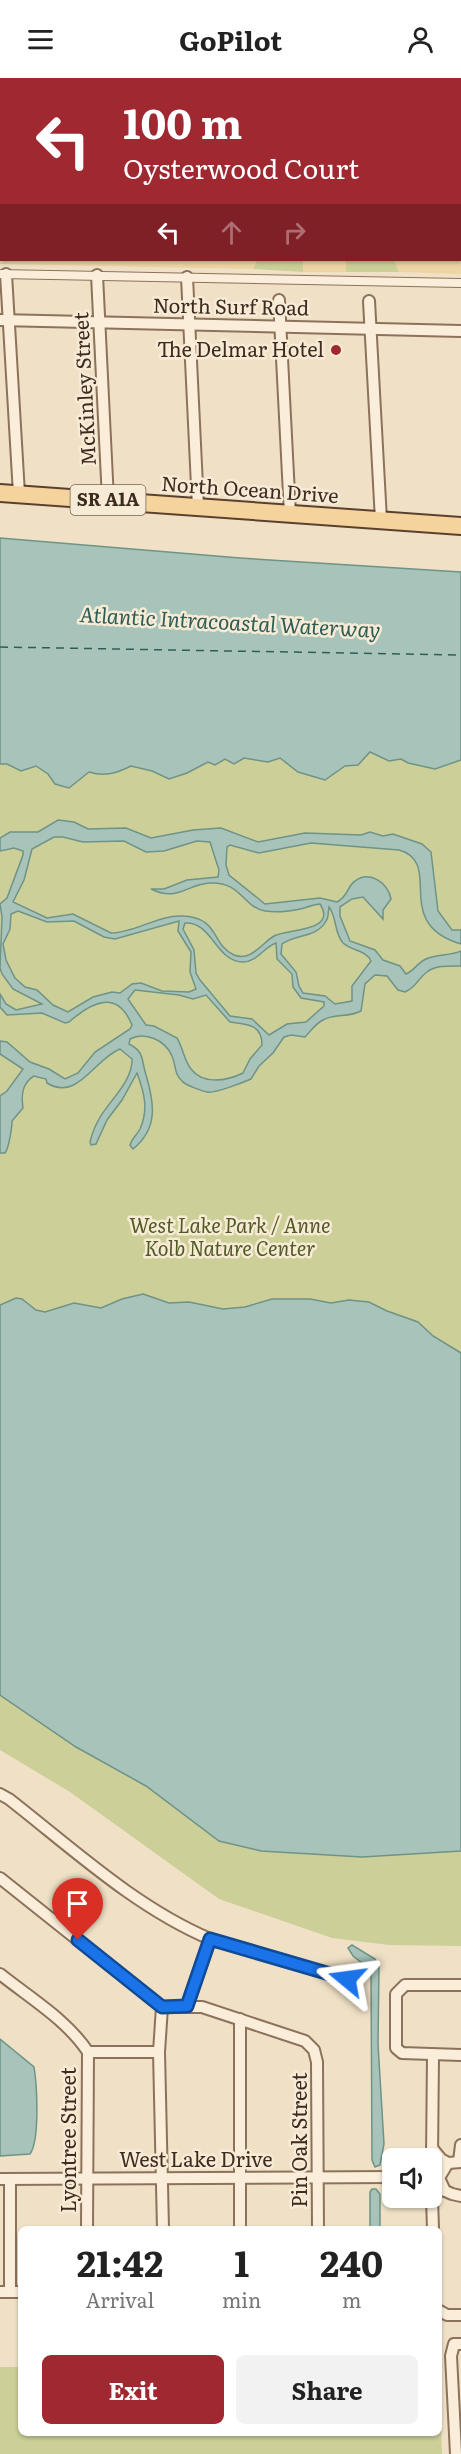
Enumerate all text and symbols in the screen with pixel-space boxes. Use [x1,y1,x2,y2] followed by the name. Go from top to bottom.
[179,19,282,59] text: GoPilot
[24,23,57,56] icon: menu
[404,23,437,56] icon: person
[123,90,242,152] text: 100 m
[24,102,102,180] icon: left
[123,147,359,187] text: Oysterwood Court
[152,216,185,249] icon: left
[215,216,248,249] icon: ahead
[278,216,311,249] icon: right
[153,289,309,321] street label: North Surf Road
[64,311,102,467] street label: McKinley Street
[157,333,324,363] place label: The Delmar Hotel
[329,343,343,357] marker: The Delmar Hotel
[160,467,340,509] street label: North Ocean Drive
[70,485,146,515] road number: SR A1A
[79,597,381,644] water label: Atlantic Intracoastal Waterway
[129,1209,331,1262] park label: West Lake Park / Anne Kolb Nature Center
[52,1878,103,1940] pin
[61,1887,94,1920] icon: arrive
[315,1947,379,2011] position arrow
[52,2067,82,2213] street label: Lyontree Street
[283,2072,313,2208] street label: Pin Oak Street
[119,2143,273,2173] street label: West Lake Drive
[382,2148,442,2208] map controls
[382,2148,442,2208] button: sound
[77,2235,163,2288] text: 21:42
[234,2235,249,2288] text: 1
[320,2235,383,2288] text: 240
[86,2284,154,2314] text: Arrival
[222,2284,261,2314] text: min
[342,2284,361,2314] text: m
[42,2355,224,2424] button: Exit
[236,2355,418,2424] button: Share

